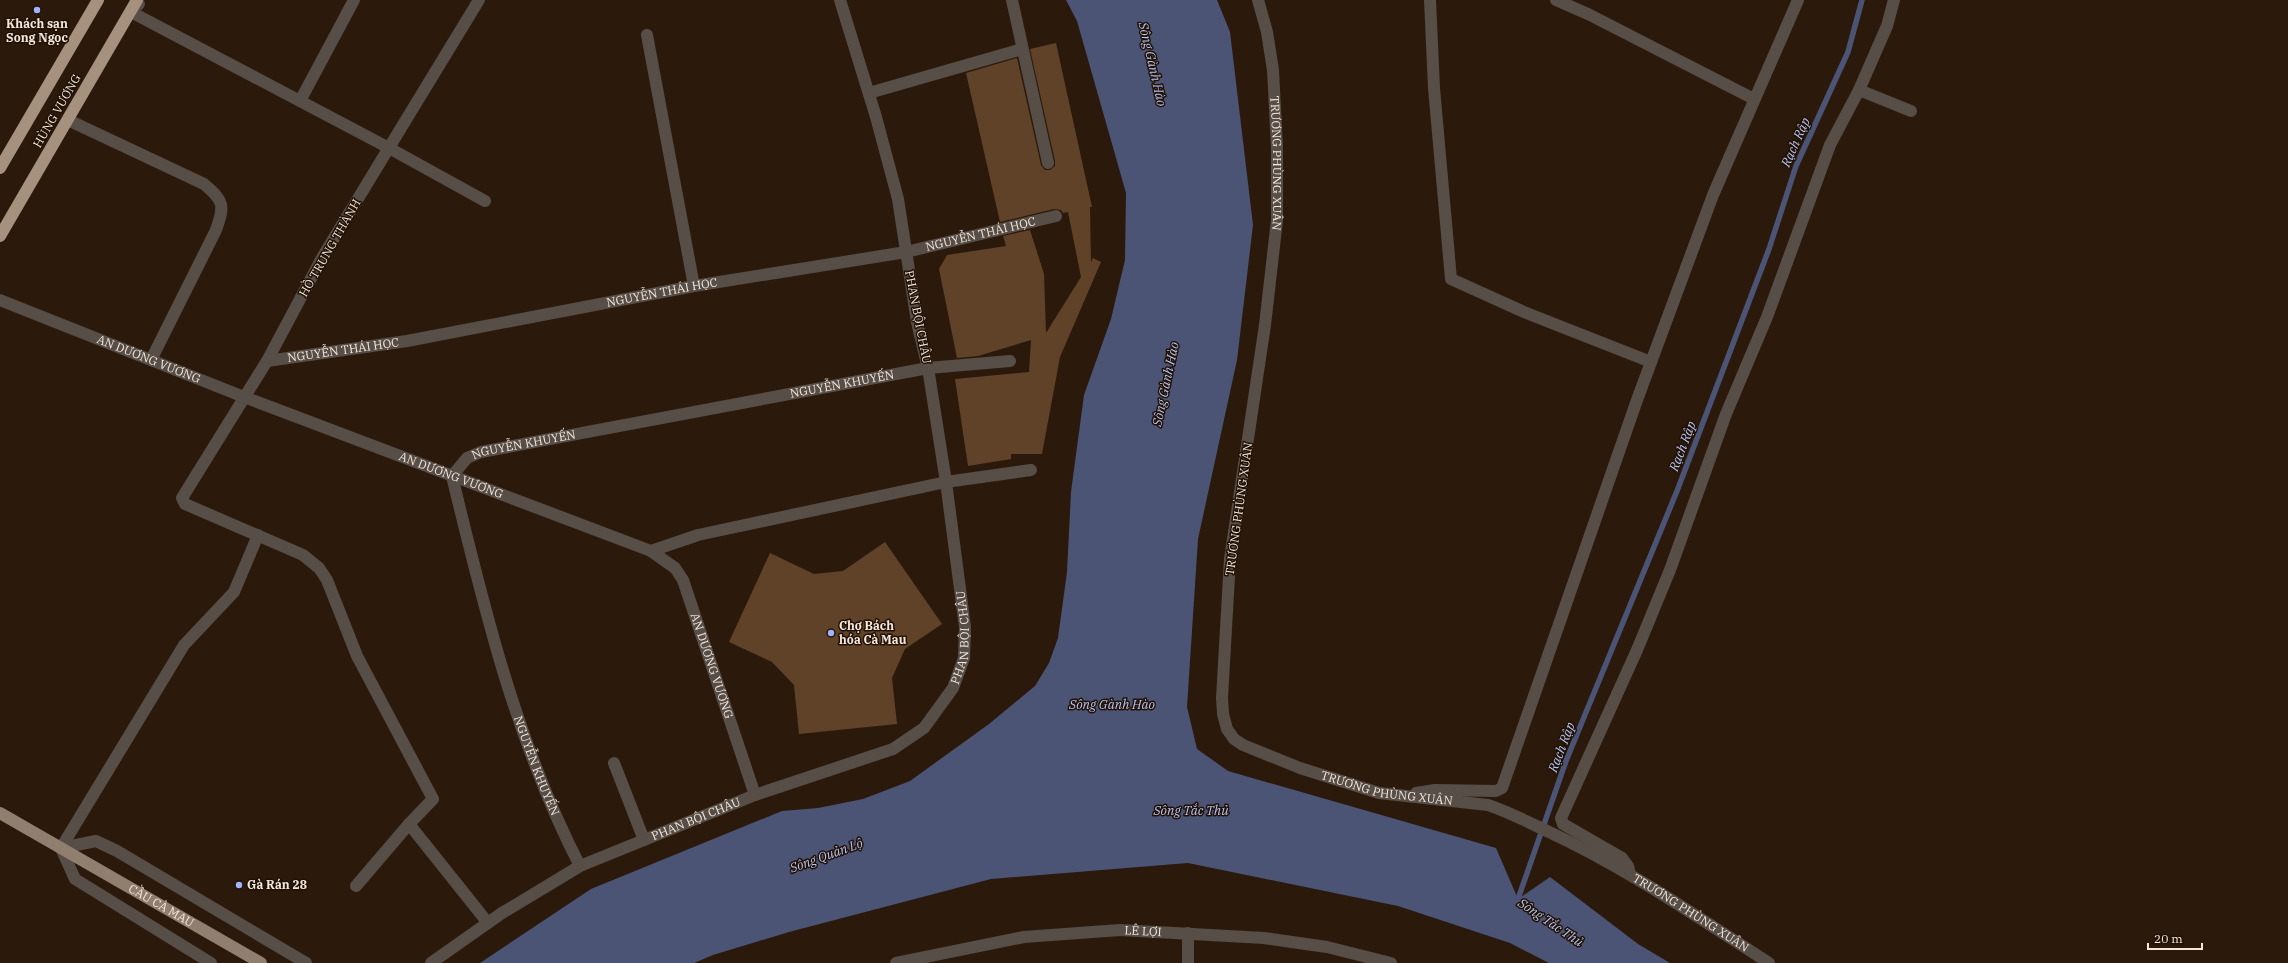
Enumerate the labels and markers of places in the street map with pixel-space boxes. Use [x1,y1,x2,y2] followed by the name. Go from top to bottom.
[32,5,42,15] marker: Khách sạn Song Ngọc
[6,16,68,45] place label: Khách sạn Song Ngọc
[839,618,907,647] place label: Chợ Bách hóa Cà Mau
[826,628,836,638] marker: Chợ Bách hóa Cà Mau
[247,877,307,892] place label: Gà Rán 28
[234,880,244,890] marker: Gà Rán 28

